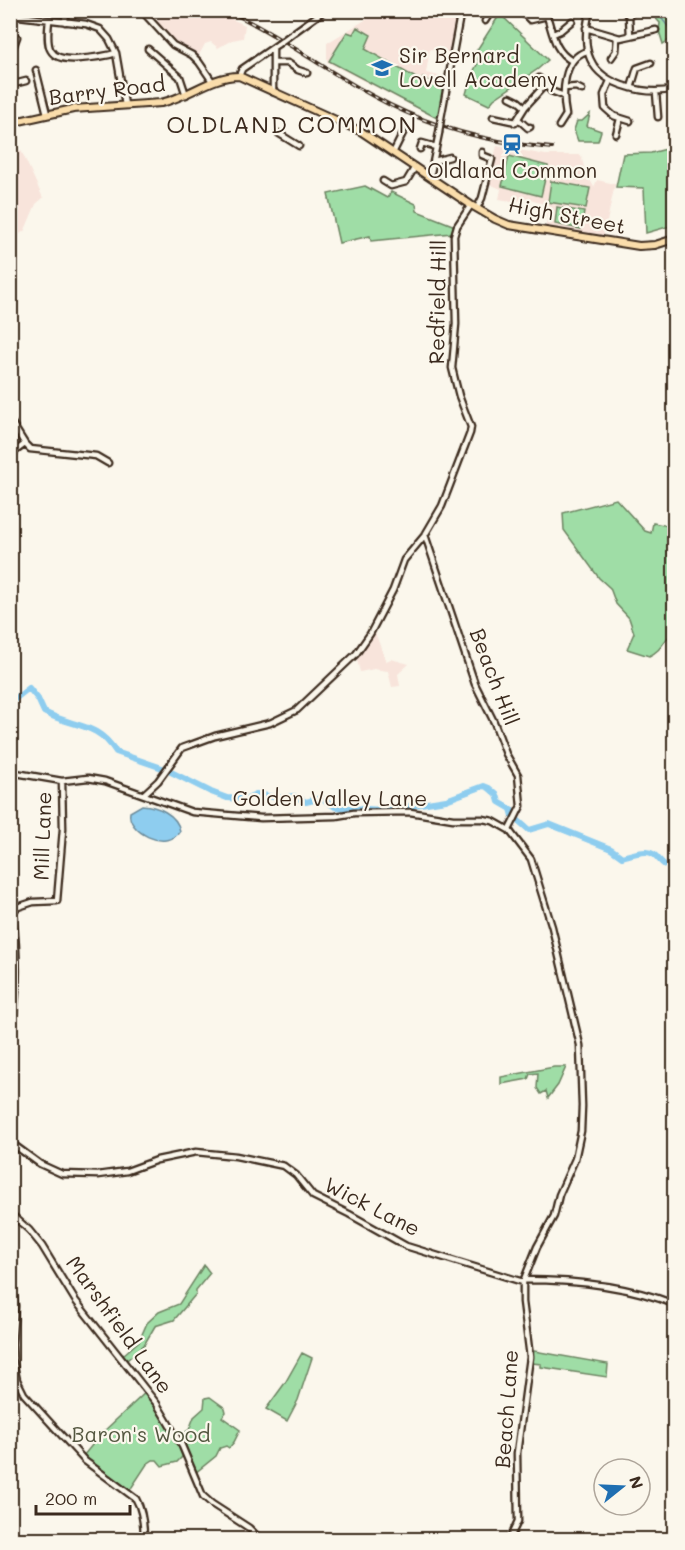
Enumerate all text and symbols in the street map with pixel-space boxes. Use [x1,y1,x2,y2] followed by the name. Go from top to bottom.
[399,41,558,92] place label: Sir Bernard Lovell Academy
[370,56,394,80] school or university icon: Sir Bernard Lovell Academy
[47,69,167,110] street label: Barry Road
[166,108,418,139] district label: OLDLAND COMMON
[500,132,524,156] station icon: Oldland Common
[427,156,597,183] place label: Oldland Common
[506,190,628,239] street label: High Street
[422,239,451,365] street label: Redfield Hill
[465,624,526,729] street label: Beach Hill
[233,784,427,811] street label: Golden Valley Lane
[26,791,57,881] street label: Mill Lane
[320,1170,425,1241] street label: Wick Lane
[61,1250,179,1398] street label: Marshfield Lane
[488,1349,523,1469] street label: Beach Lane
[72,1420,210,1447] park label: Baron's Wood
[592,1457,652,1517] north arrow
[625,1473,649,1491] text: N
[36,1478,130,1516] scale bar
[45,1486,97,1510] text: 200 m

